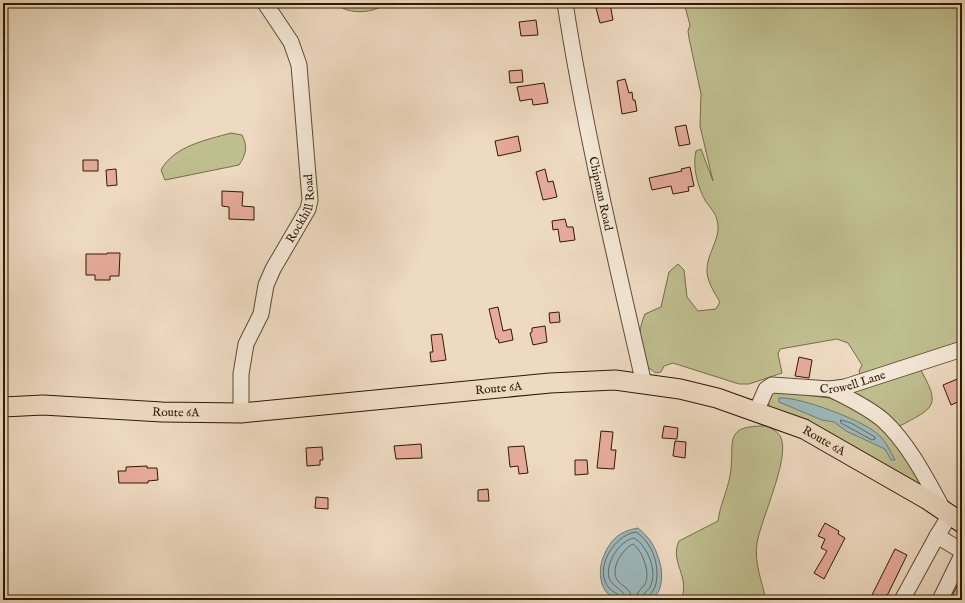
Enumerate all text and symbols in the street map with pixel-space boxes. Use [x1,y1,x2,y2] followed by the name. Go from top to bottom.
[585,155,616,233] street label: Chipman Road
[283,173,318,246] street label: Rockhill Road
[819,367,888,397] street label: Crowell Lane
[474,379,524,398] street label: Route 6A
[152,404,200,420] street label: Route 6A
[800,423,849,460] street label: Route 6A

